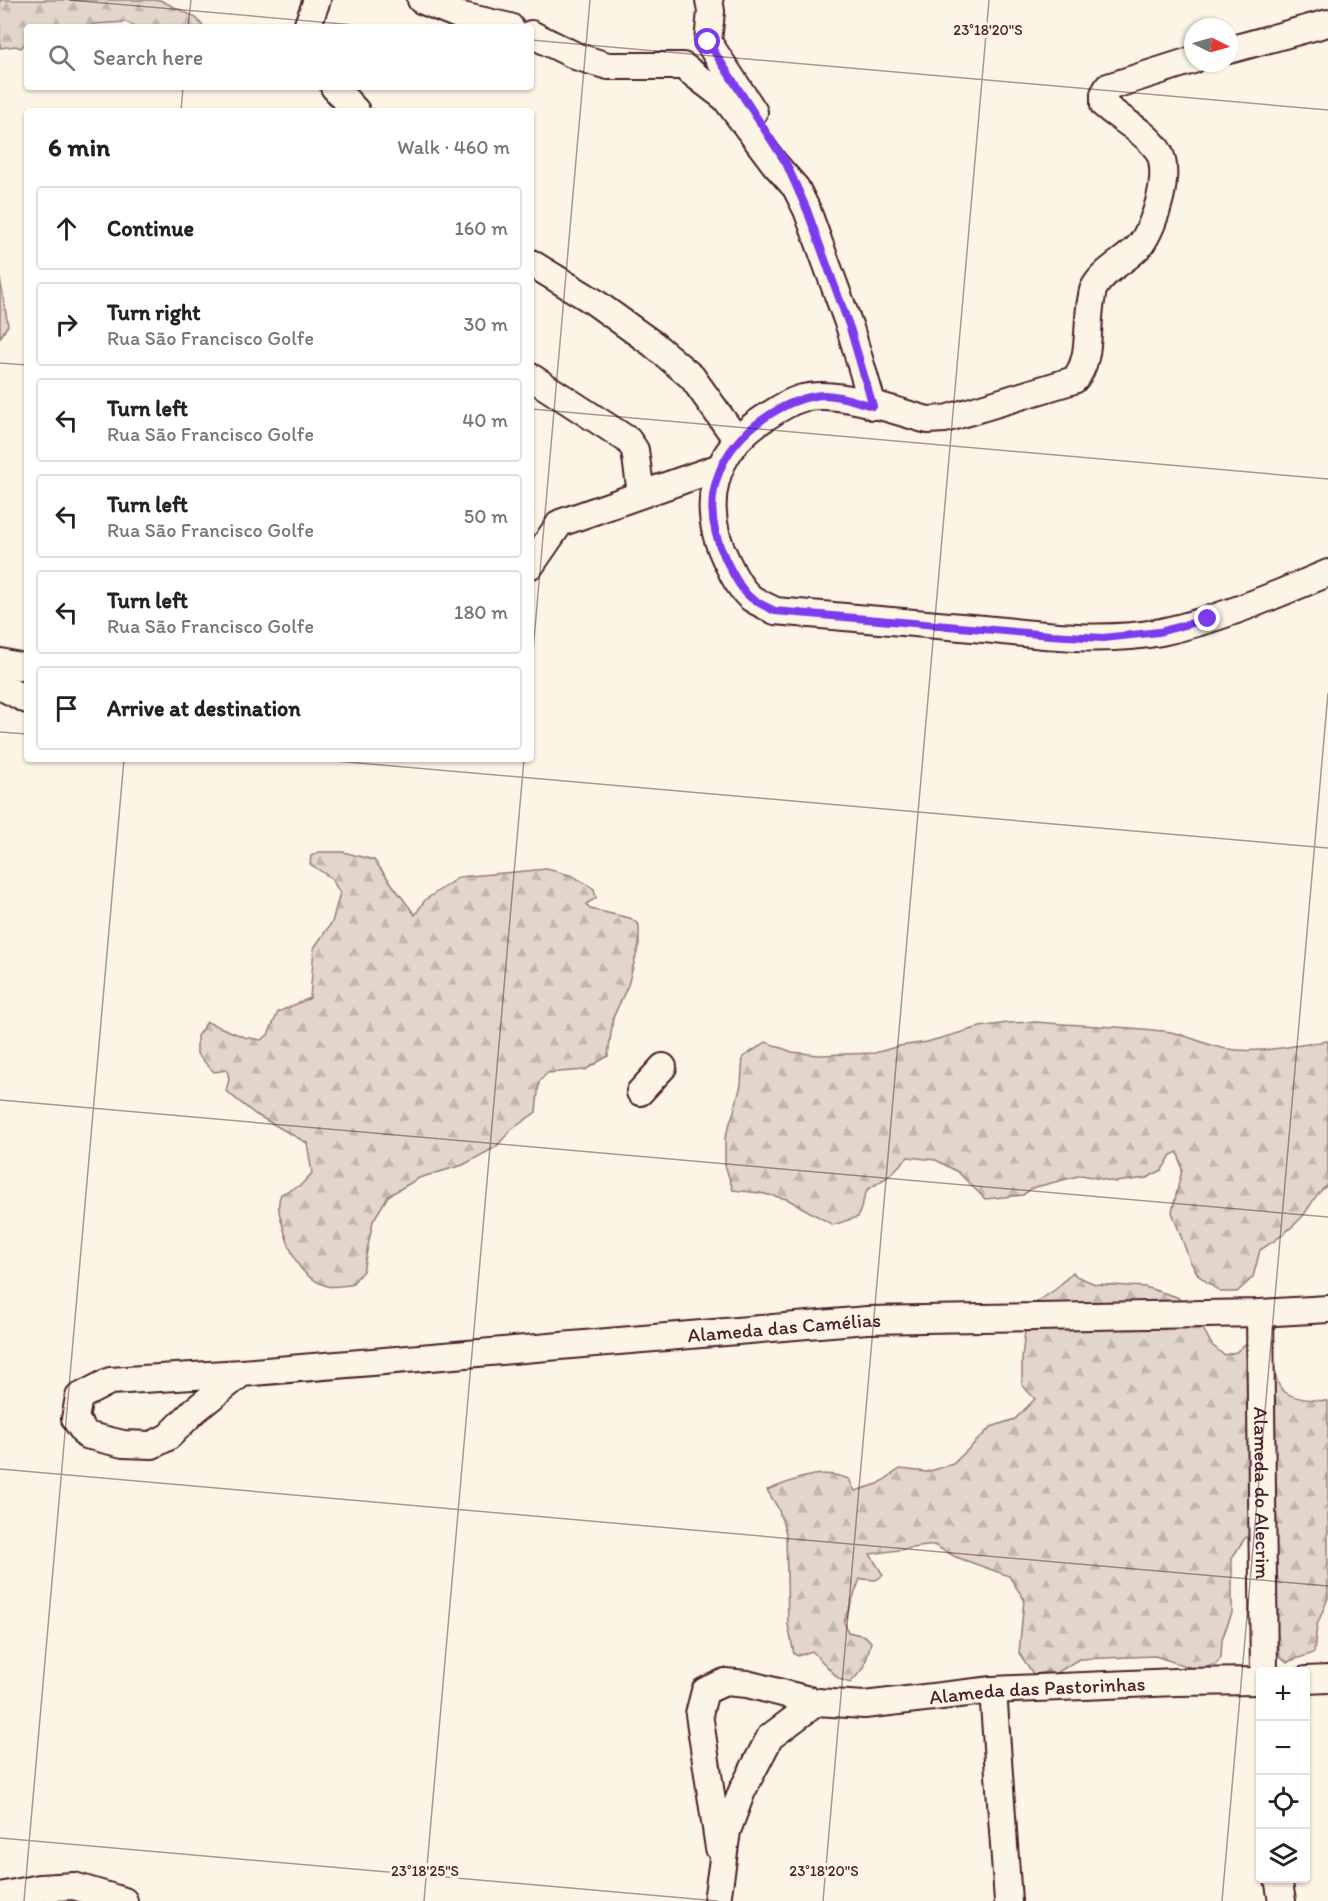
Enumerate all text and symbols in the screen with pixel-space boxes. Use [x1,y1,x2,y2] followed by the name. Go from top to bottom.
[1184,18,1238,72] north arrow
[953,21,1023,39] text: 23°18'20"S
[24,24,534,90] search box
[694,28,720,54] route start
[45,41,78,74] icon: search
[93,44,203,71] text: Search here
[48,131,110,163] text: 6 min
[397,135,510,159] text: Walk · 460 m
[50,212,83,245] icon: ahead
[107,215,194,242] text: Continue
[455,216,508,240] text: 160 m
[107,299,201,326] text: Turn right
[50,308,83,341] icon: right
[463,312,508,336] text: 30 m
[107,326,314,350] text: Rua São Francisco Golfe
[107,395,188,422] text: Turn left
[50,404,83,437] icon: left
[462,408,508,432] text: 40 m
[107,422,314,446] text: Rua São Francisco Golfe
[107,491,188,518] text: Turn left
[50,500,83,533] icon: left
[464,504,508,528] text: 50 m
[107,518,314,542] text: Rua São Francisco Golfe
[107,587,188,614] text: Turn left
[50,596,83,629] icon: left
[454,600,508,624] text: 180 m
[1194,605,1220,631] route end
[107,614,314,638] text: Rua São Francisco Golfe
[50,692,83,725] icon: arrive
[107,695,301,722] text: Arrive at destination
[686,1308,881,1347] street label: Alameda das Camélias
[1249,1407,1275,1579] street label: Alameda do Alecrim
[1256,1667,1310,1883] map controls
[1256,1667,1310,1721] button: +
[928,1671,1146,1709] street label: Alameda das Pastorinhas
[1256,1721,1310,1775] button: −
[1256,1775,1310,1829] button: locate
[1256,1829,1310,1883] button: layers
[391,1862,459,1880] text: 23°18'25"S
[789,1862,859,1880] text: 23°18'20"S

